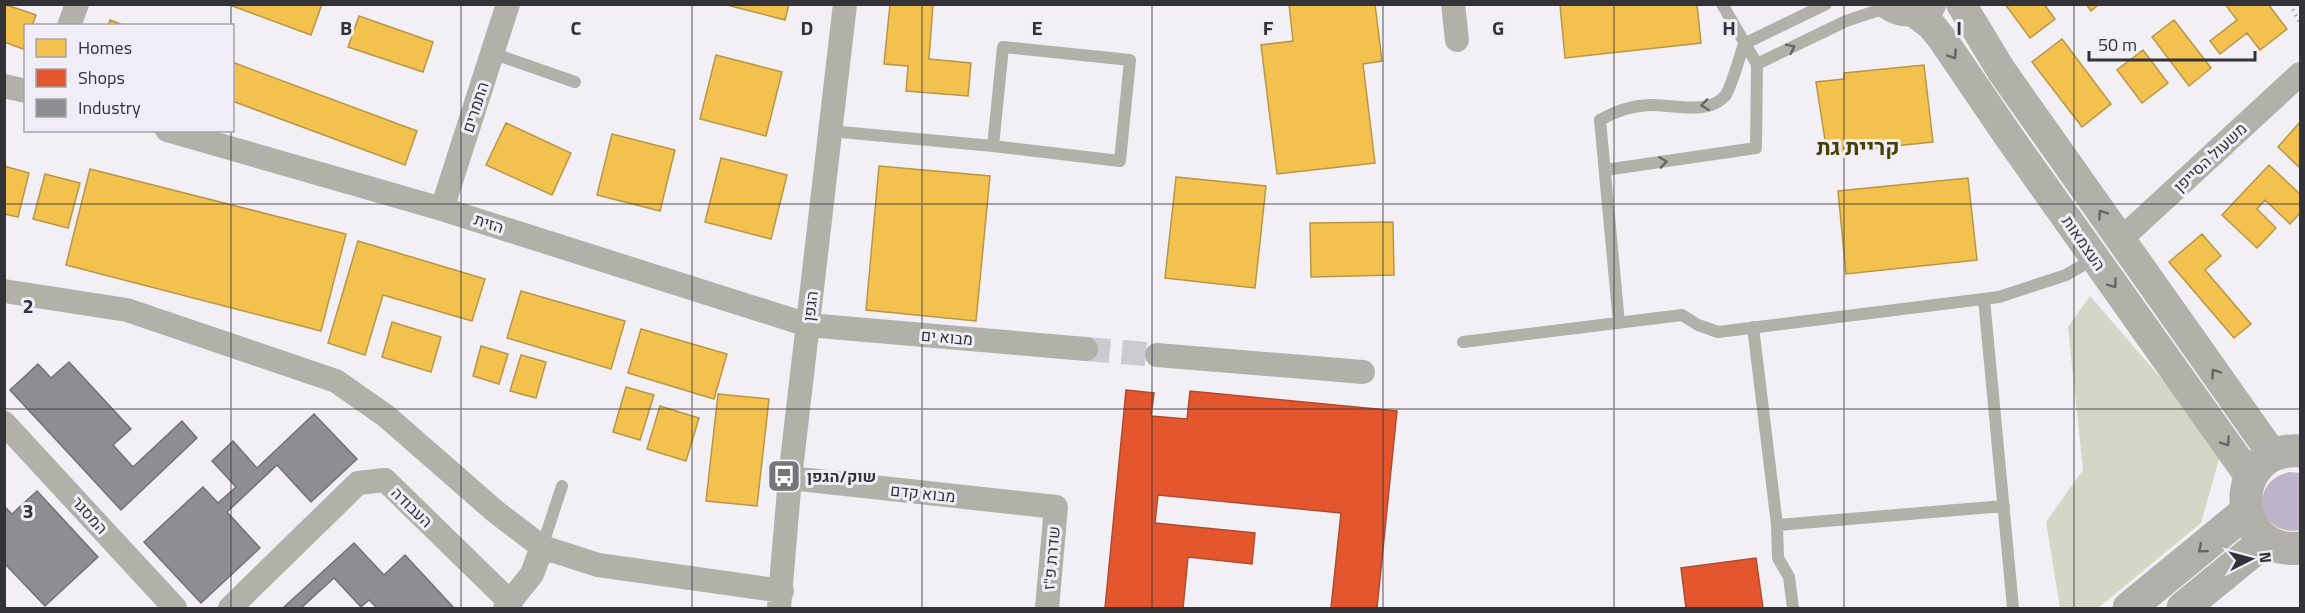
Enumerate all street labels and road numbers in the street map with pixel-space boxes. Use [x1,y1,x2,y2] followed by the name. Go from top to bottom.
[455,78,495,136] street label: התמרים
[2168,117,2252,197] street label: משעול הסייפן
[471,207,507,239] street label: הזית
[2056,211,2112,275] street label: העצמאות
[796,290,824,322] street label: הגפן
[920,323,974,351] street label: מבוא ים
[889,478,957,508] street label: מבוא קדם
[386,481,438,533] street label: העבודה
[66,491,114,539] street label: המסגר
[1036,525,1066,591] street label: שדרת פ"ז

